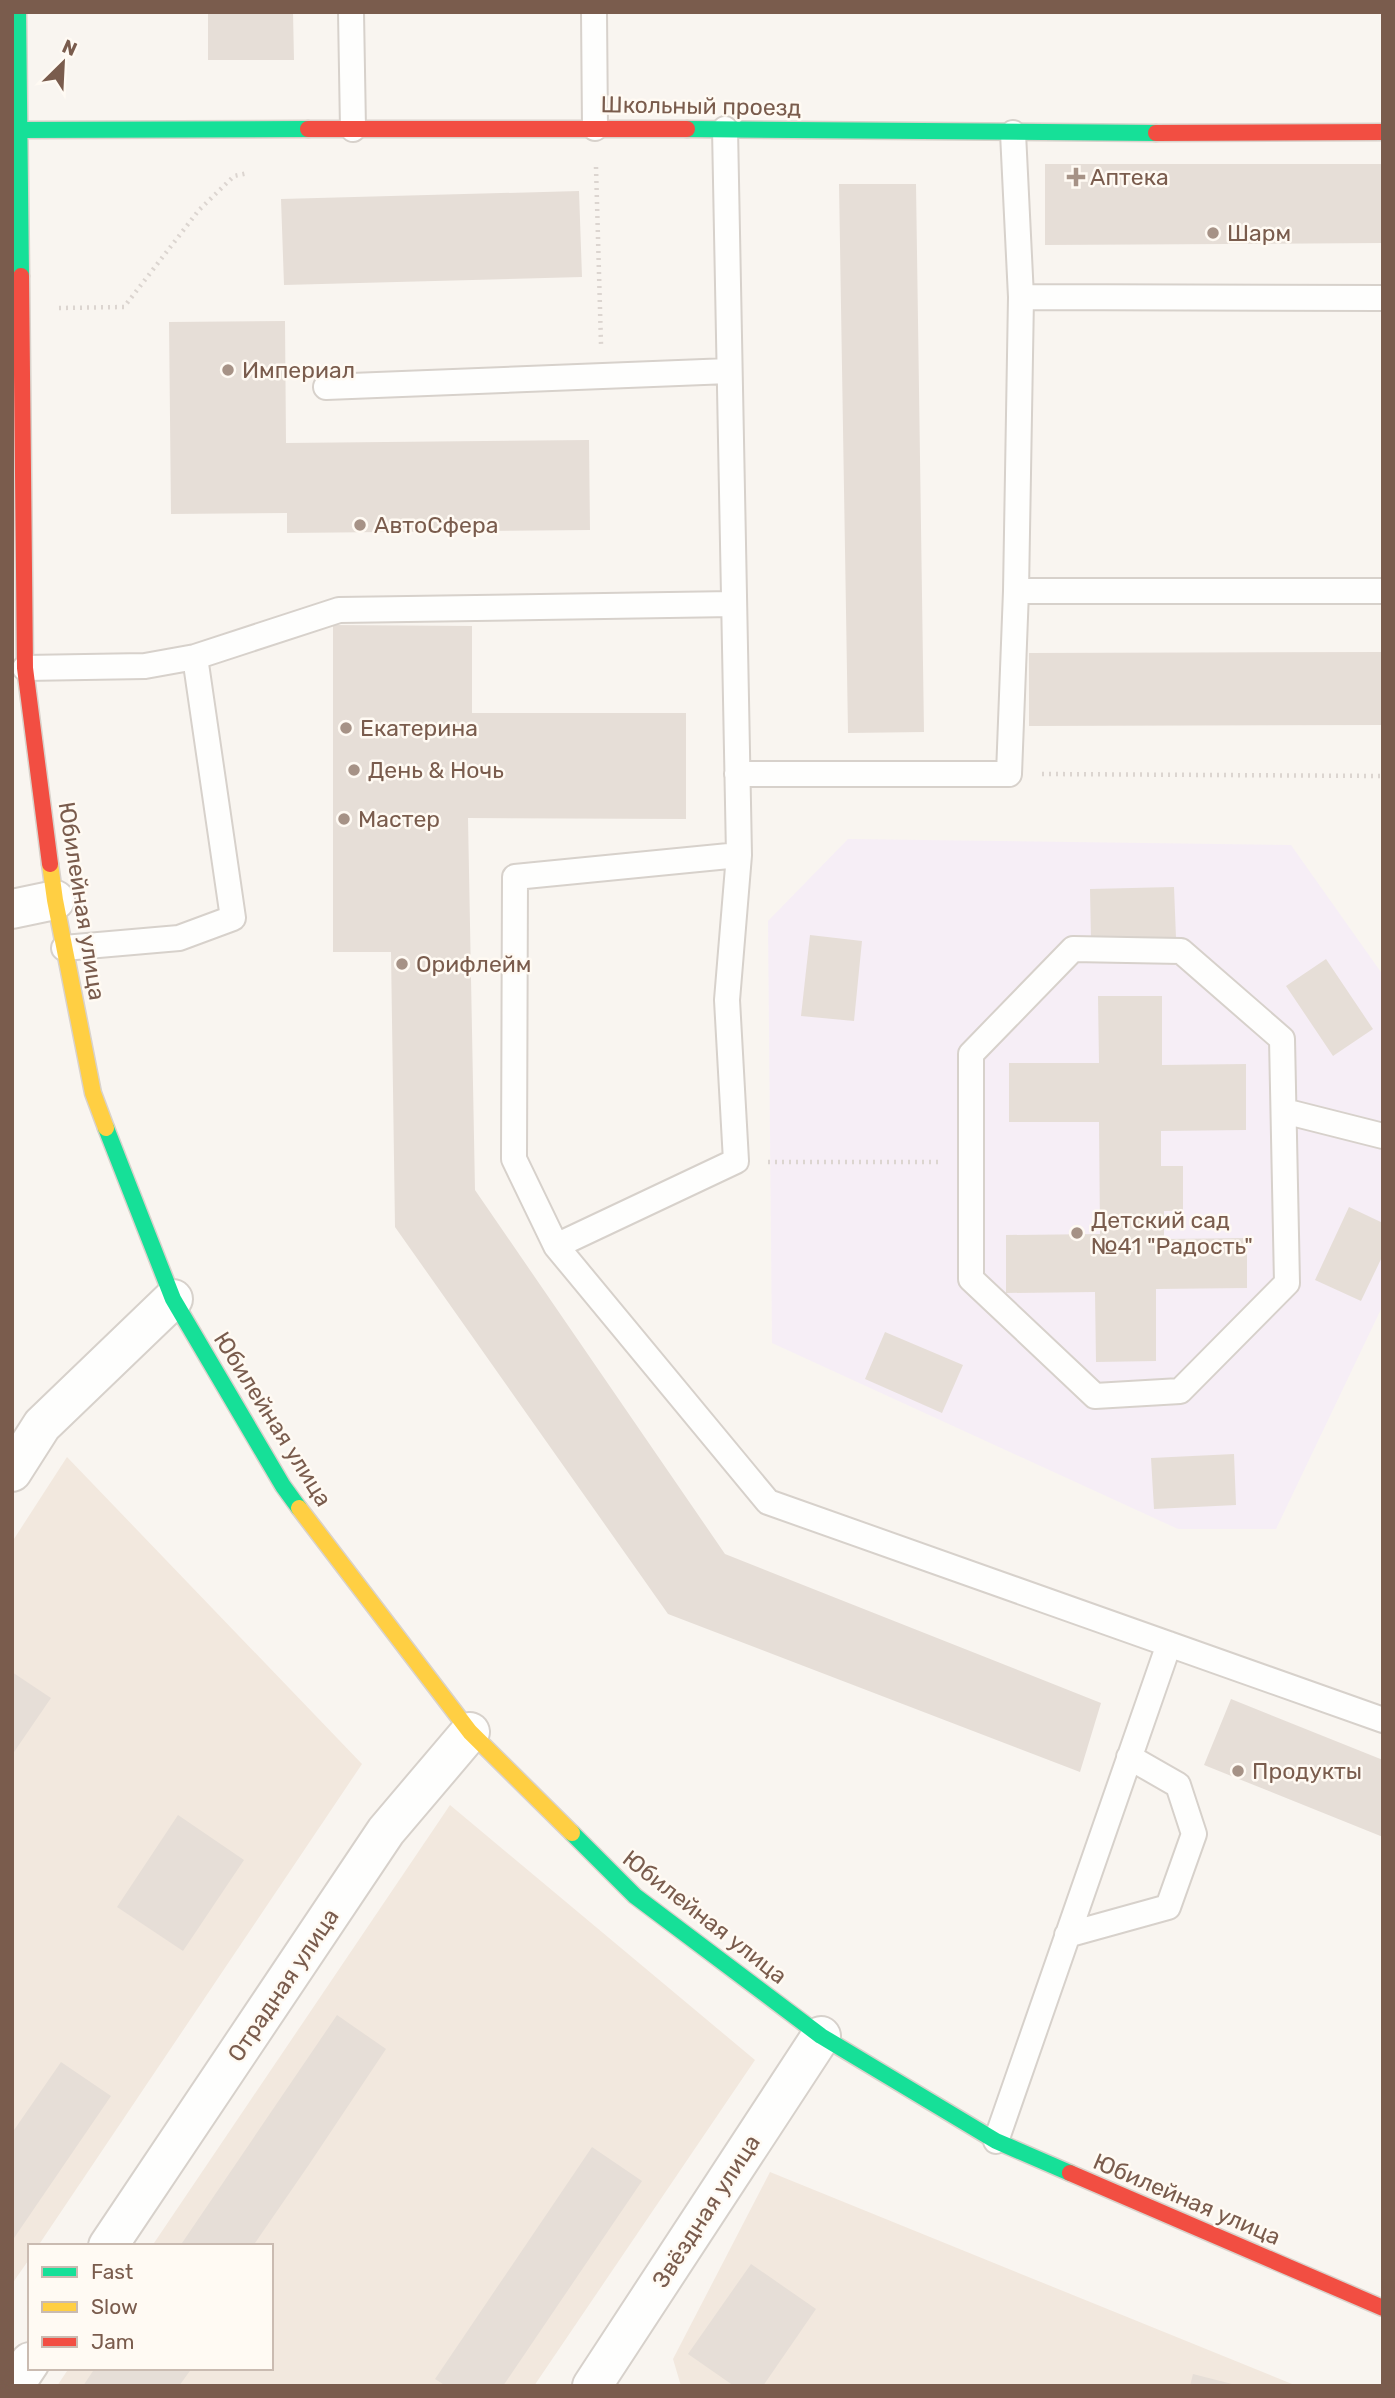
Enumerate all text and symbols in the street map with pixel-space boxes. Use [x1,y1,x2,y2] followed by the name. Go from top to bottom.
[28,28,98,98] north arrow
[59,35,81,61] text: N
[600,90,802,122] street label: Школьный проезд
[1090,163,1169,191] place label: Аптека
[1068,169,1084,185] marker: Аптека
[1227,219,1291,247] place label: Шарм
[1205,225,1221,241] marker: Шарм
[242,356,355,384] place label: Империал
[220,362,236,378] marker: Империал
[374,511,498,539] place label: АвтоСфера
[352,517,368,533] marker: АвтоСфера
[360,714,478,742] place label: Екатерина
[338,720,354,736] marker: Екатерина
[368,756,504,784] place label: День & Ночь
[346,762,362,778] marker: День & Ночь
[52,800,112,1002] street label: Юбилейная улица
[358,805,440,833] place label: Мастер
[336,811,352,827] marker: Мастер
[416,950,532,978] place label: Орифлейм
[394,956,410,972] marker: Орифлейм
[1091,1206,1253,1260] place label: Детский сад №41 "Радость"
[1069,1225,1085,1241] marker: Детский сад №41 "Радость"
[208,1327,338,1511] street label: Юбилейная улица
[1252,1757,1362,1785] place label: Продукты
[1230,1763,1246,1779] marker: Продукты
[617,1844,793,1990] street label: Юбилейная улица
[221,1903,345,2067] street label: Отрадная улица
[646,2129,766,2293] street label: Звёздная улица
[1089,2147,1285,2251] street label: Юбилейная улица
[28,2244,273,2370] legend
[91,2259,133,2284] text: Fast
[91,2294,138,2319] text: Slow
[91,2329,135,2354] text: Jam

